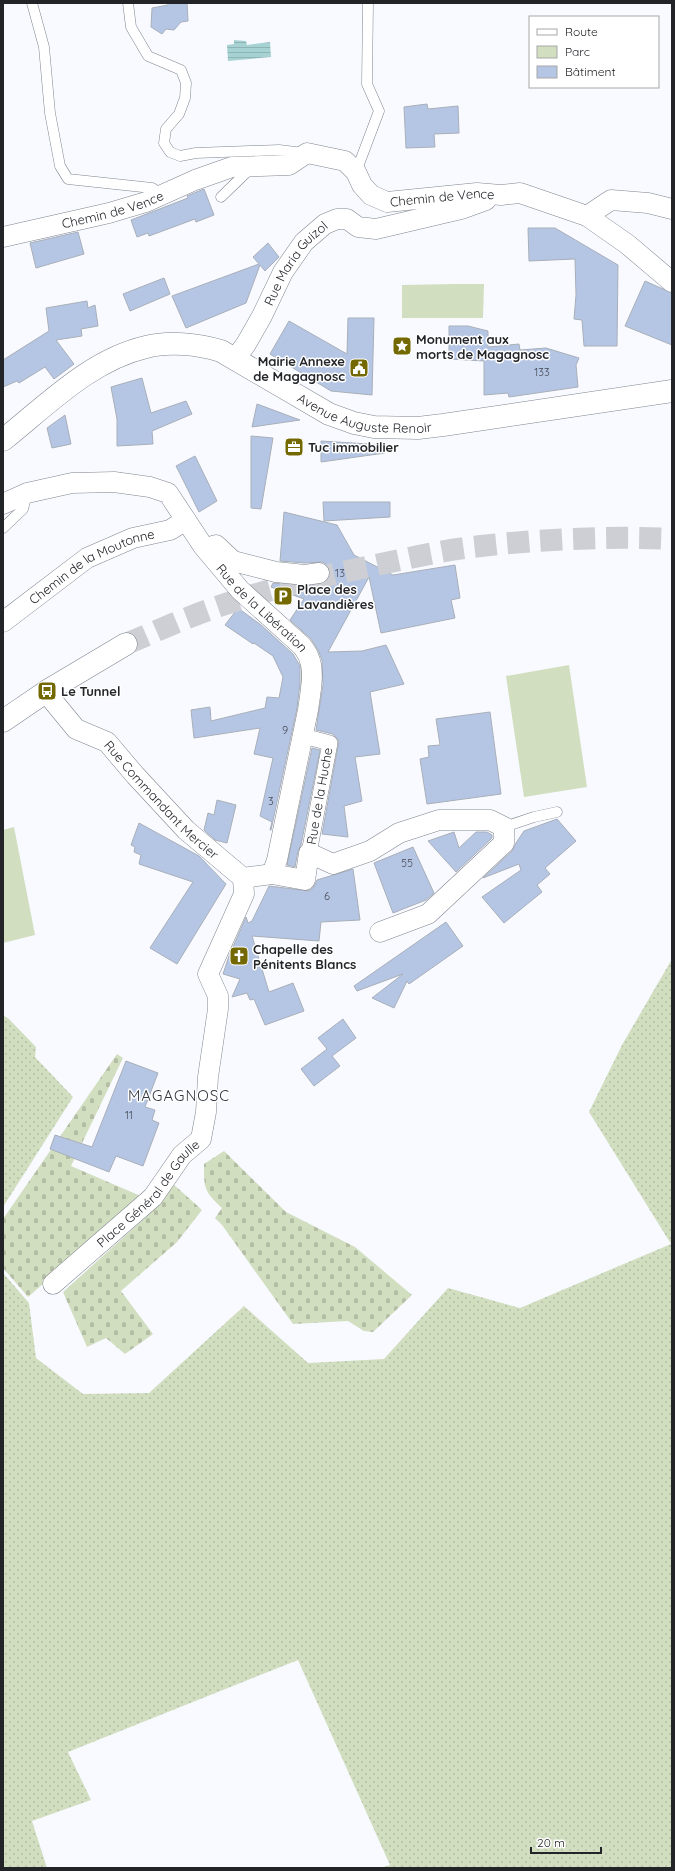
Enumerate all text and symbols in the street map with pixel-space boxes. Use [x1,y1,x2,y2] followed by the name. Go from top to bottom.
[529,16,659,88] legend
[565,24,598,39] text: Route
[565,44,590,59] text: Parc
[565,64,615,79] text: Bâtiment
[389,185,495,210] street label: Chemin de Vence
[60,187,166,231] street label: Chemin de Vence
[260,218,331,308] street label: Rue Maria Guizol
[416,331,549,362] place label: Monument aux morts de Magagnosc
[391,335,413,357] place icon: Monument aux morts de Magagnosc
[253,353,345,384] place label: Mairie Annexe de Magagnosc
[348,357,370,379] public building icon: Mairie Annexe de Magagnosc
[534,365,550,379] house number: 133
[295,389,433,436] street label: Avenue Auguste Renoir
[283,436,305,458] office icon: Tuc immobilier
[308,439,399,455] place label: Tuc immobilier
[26,526,156,607] street label: Chemin de la Moutonne
[213,560,311,655] street label: Rue de la Libération
[335,566,345,580] house number: 13
[297,581,374,612] place label: Place des Lavandières
[272,585,294,607] parking icon: Place des Lavandières
[36,680,58,702] bus stop icon: Le Tunnel
[61,683,121,699] place label: Le Tunnel
[282,723,288,737] house number: 9
[101,737,222,862] street label: Rue Commandant Mercier
[303,746,335,846] street label: Rue de la Huche
[268,794,274,808] house number: 3
[401,856,413,870] house number: 55
[324,889,330,903] house number: 6
[253,941,356,972] place label: Chapelle des Pénitents Blancs
[228,945,250,967] church icon: Chapelle des Pénitents Blancs
[128,1086,230,1105] district label: MAGAGNOSC
[125,1108,133,1122] house number: 11
[93,1136,203,1250] street label: Place Général de Gaulle
[531,1829,601,1855] scale bar
[537,1835,565,1850] text: 20 m

